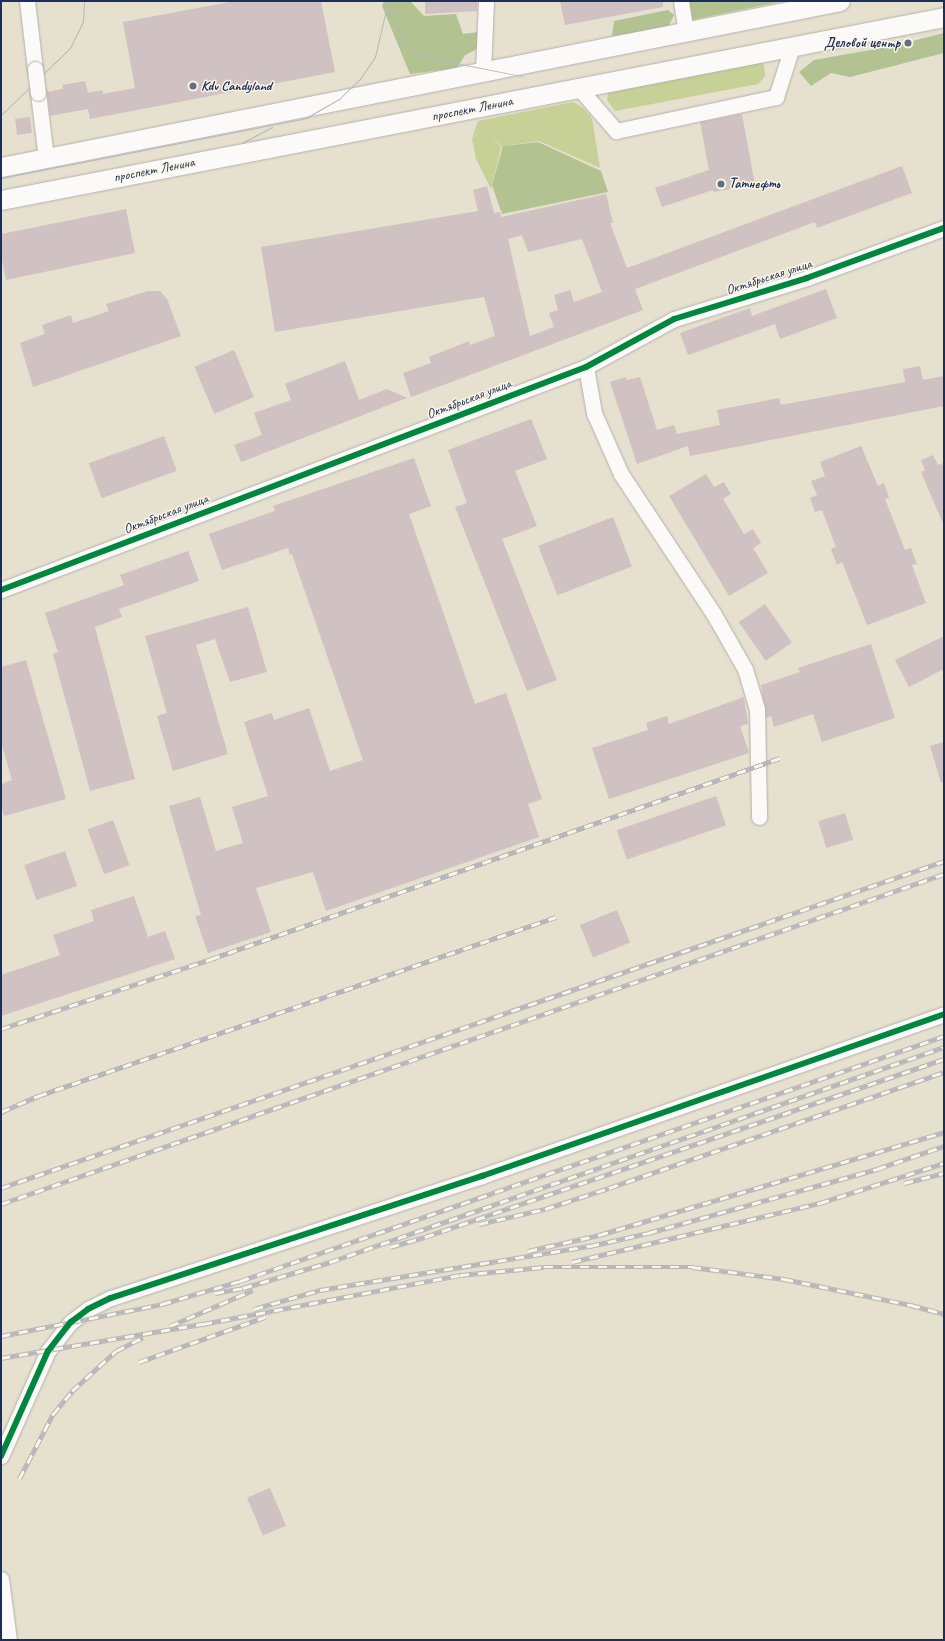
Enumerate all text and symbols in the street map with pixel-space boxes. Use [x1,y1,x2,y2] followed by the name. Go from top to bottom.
[824,35,900,51] place label: Деловой центр
[903,38,913,48] marker: Деловой центр
[201,78,271,94] place label: Kdv Candyland
[188,81,198,91] marker: Kdv Candyland
[429,93,515,125] street label: проспект Ленина
[111,154,197,186] street label: проспект Ленина
[729,176,780,192] place label: Татнефть
[716,179,726,189] marker: Татнефть
[724,255,814,299] street label: Октябрьская улица
[424,375,514,423] street label: Октябрьская улица
[121,490,211,538] street label: Октябрьская улица

